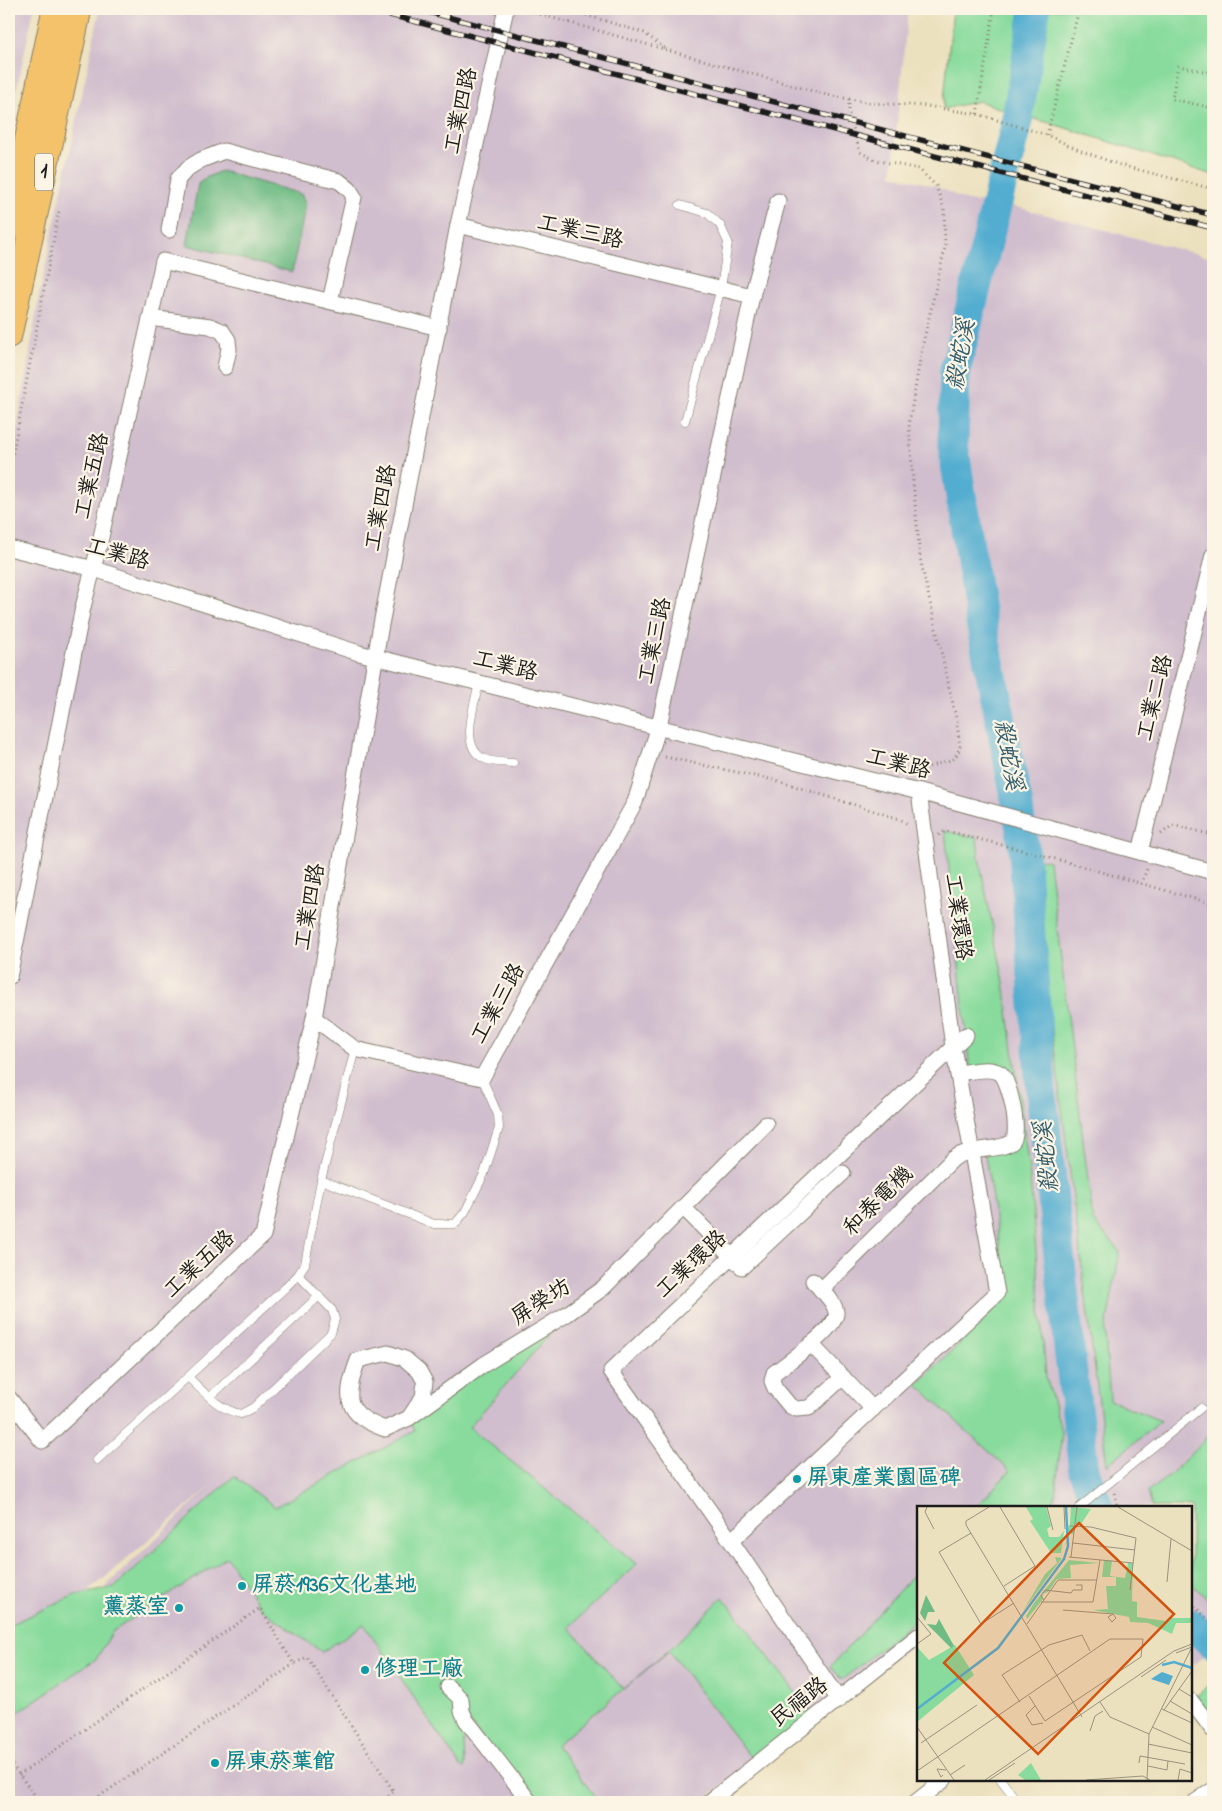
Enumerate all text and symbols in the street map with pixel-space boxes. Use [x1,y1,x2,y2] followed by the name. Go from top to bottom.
[437,65,487,157] street label: 工業四路
[35,154,53,190] road number: 1
[534,208,626,258] street label: 工業三路
[939,315,986,393] water label: 殺蛇溪
[68,430,118,522] street label: 工業五路
[358,462,406,554] street label: 工業四路
[81,531,153,579] street label: 工業路
[631,595,681,687] street label: 工業三路
[469,643,541,691] street label: 工業路
[1130,651,1182,745] street label: 工業二路
[984,717,1031,795] water label: 殺蛇溪
[862,741,934,789] street label: 工業路
[288,861,334,953] street label: 工業四路
[935,871,979,963] street label: 工業環路
[464,958,534,1050] street label: 工業三路
[1027,1117,1069,1195] water label: 殺蛇溪
[837,1160,921,1244] street label: 和泰電機
[157,1223,243,1307] street label: 工業五路
[649,1223,735,1307] street label: 工業環路
[506,1272,578,1334] street label: 屏榮坊
[807,1463,961,1495] place label: 屏東產業園區碑
[791,1473,803,1485] marker: 屏東產業園區碑
[917,1506,1192,1781] inset map
[252,1570,416,1602] place label: 屏菸1936文化基地
[236,1580,248,1592] marker: 屏菸1936文化基地
[103,1592,169,1624] place label: 薰蒸室
[173,1602,185,1614] marker: 薰蒸室
[375,1654,463,1686] place label: 修理工廠
[359,1664,371,1676] marker: 修理工廠
[764,1670,836,1736] street label: 民福路
[225,1747,335,1779] place label: 屏東菸葉館
[209,1757,221,1769] marker: 屏東菸葉館

